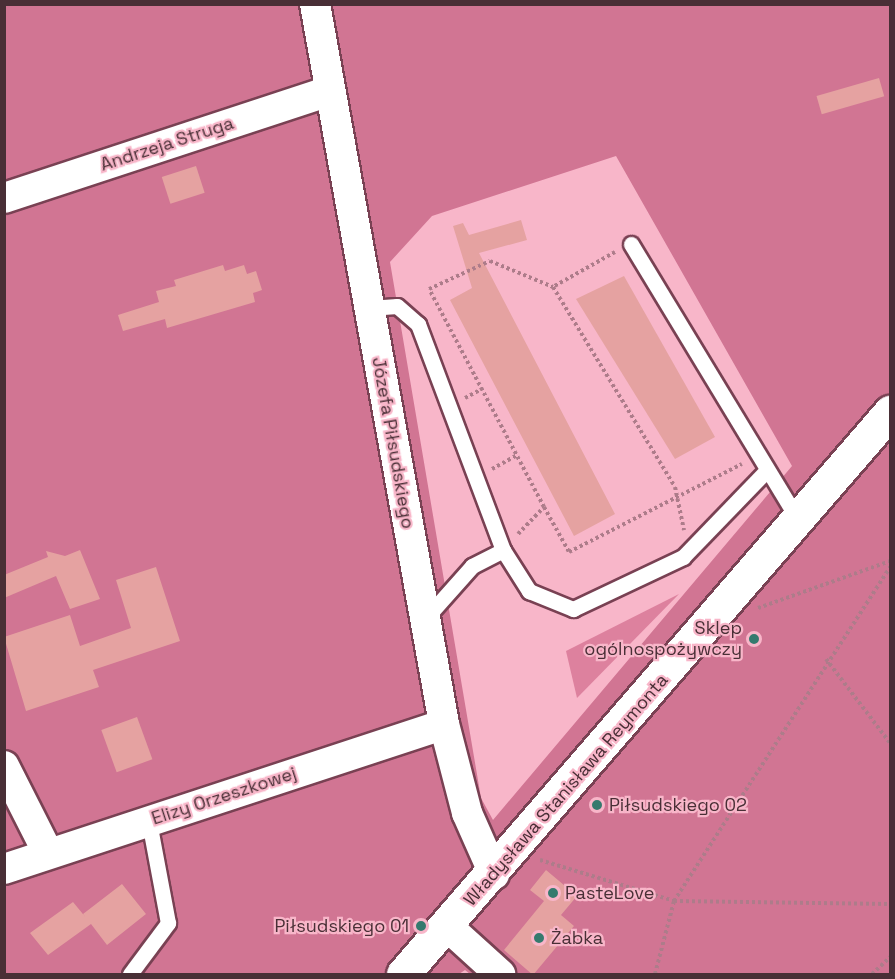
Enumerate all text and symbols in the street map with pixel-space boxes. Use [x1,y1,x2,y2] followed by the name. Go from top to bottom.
[98,112,236,176] street label: Andrzeja Struga
[367,355,419,531] street label: Józefa Piłsudskiego
[584,618,742,660] place label: Sklep ogólnospożywczy
[747,632,761,646] marker: Sklep ogólnospożywczy
[459,670,673,910] street label: Władysława Stanisława Reymonta
[149,762,299,830] street label: Elizy Orzeszkowej
[609,794,747,816] place label: Piłsudskiego 02
[590,798,604,812] marker: Piłsudskiego 02
[565,882,654,904] place label: PasteLove
[546,886,560,900] marker: PasteLove
[274,915,409,937] place label: Piłsudskiego 01
[414,919,428,933] marker: Piłsudskiego 01
[551,927,603,949] place label: Żabka
[532,931,546,945] marker: Żabka

